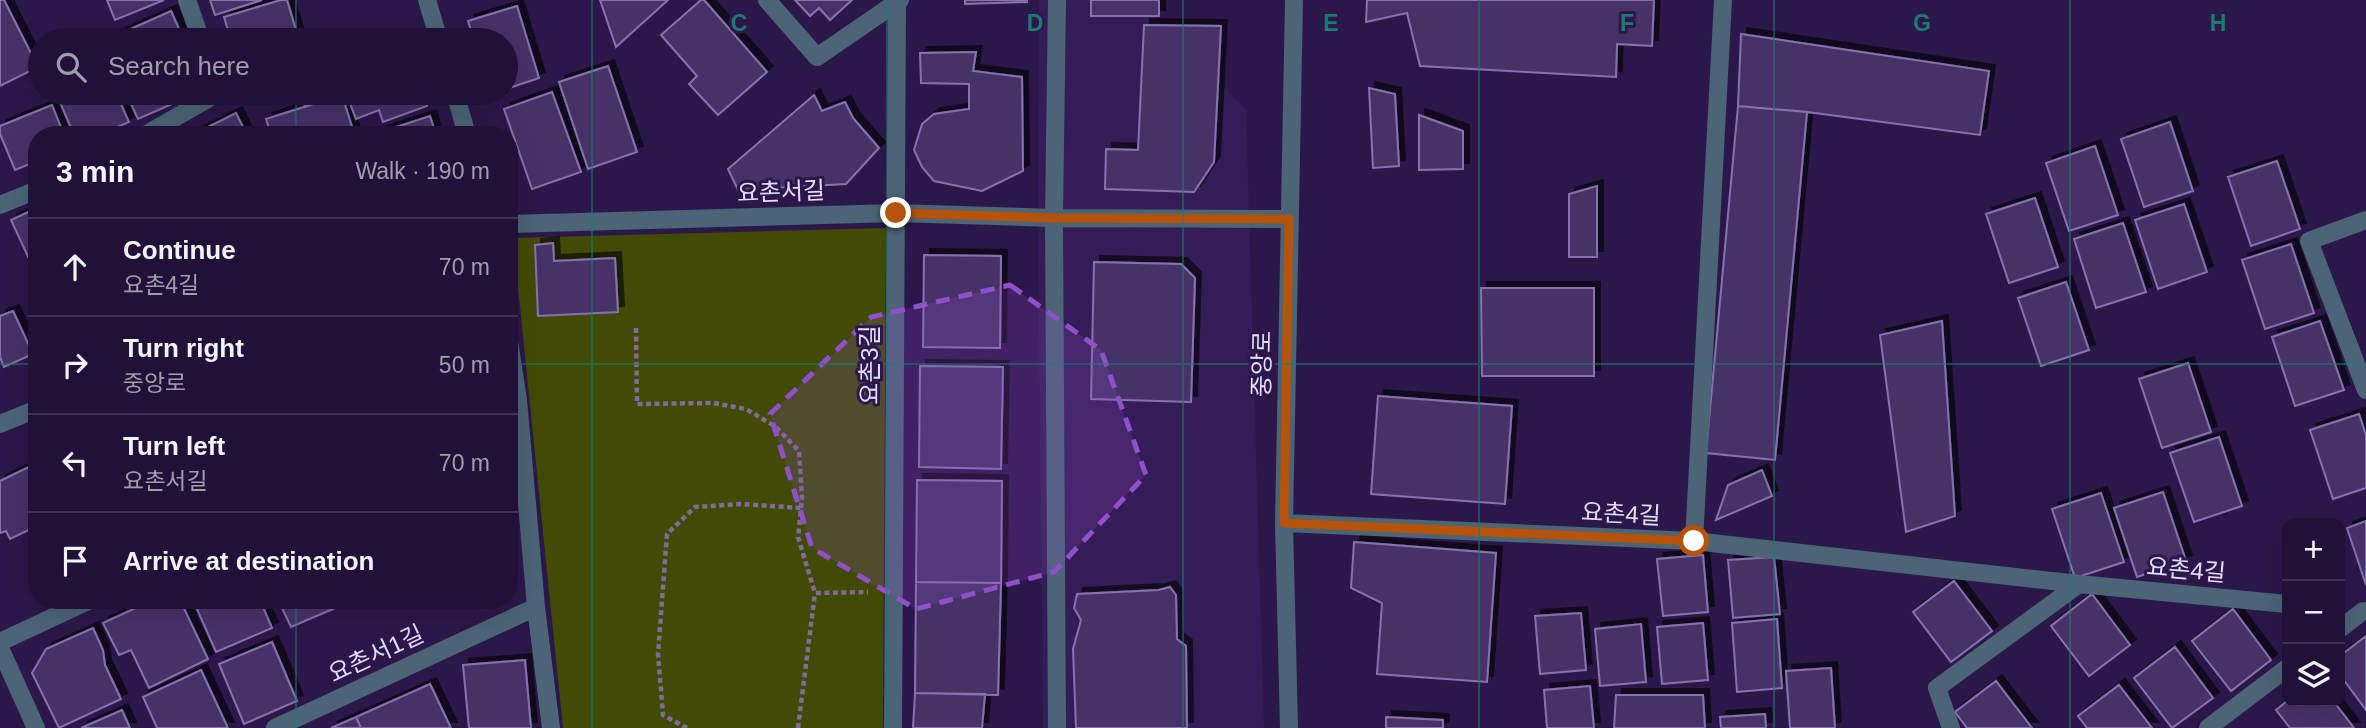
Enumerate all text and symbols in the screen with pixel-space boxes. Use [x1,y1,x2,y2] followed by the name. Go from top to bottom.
[731,10,747,36] text: C
[1027,10,1043,36] text: D
[1323,10,1339,36] text: E
[1620,10,1634,36] text: F
[1913,10,1931,36] text: G
[2210,10,2226,36] text: H
[28,28,518,105] search box
[52,48,90,86] icon: search
[108,51,250,81] text: Search here
[56,155,134,188] text: 3 min
[355,158,490,184] text: Walk · 190 m
[736,176,826,207] street label: 요촌서길
[880,197,911,228] route end
[123,235,236,265] text: Continue
[56,248,94,286] icon: ahead
[439,254,490,280] text: 70 m
[123,272,199,298] text: 요촌4길
[856,325,883,405] street label: 요촌3길
[1247,331,1276,397] street label: 중앙로
[123,333,244,363] text: Turn right
[56,346,94,384] icon: right
[439,352,490,378] text: 50 m
[123,370,186,396] text: 중앙로
[123,431,225,461] text: Turn left
[56,444,94,482] icon: left
[439,450,490,476] text: 70 m
[123,468,208,494] text: 요촌서길
[1581,498,1661,529] street label: 요촌4길
[2282,518,2345,707] map controls
[2282,518,2345,581] button: +
[1678,525,1709,556] route start
[56,542,94,580] icon: arrive
[123,546,374,576] text: Arrive at destination
[2145,553,2227,586] street label: 요촌4길
[2282,581,2345,644] button: −
[324,620,428,687] street label: 요촌서1길
[2282,644,2345,707] button: layers

